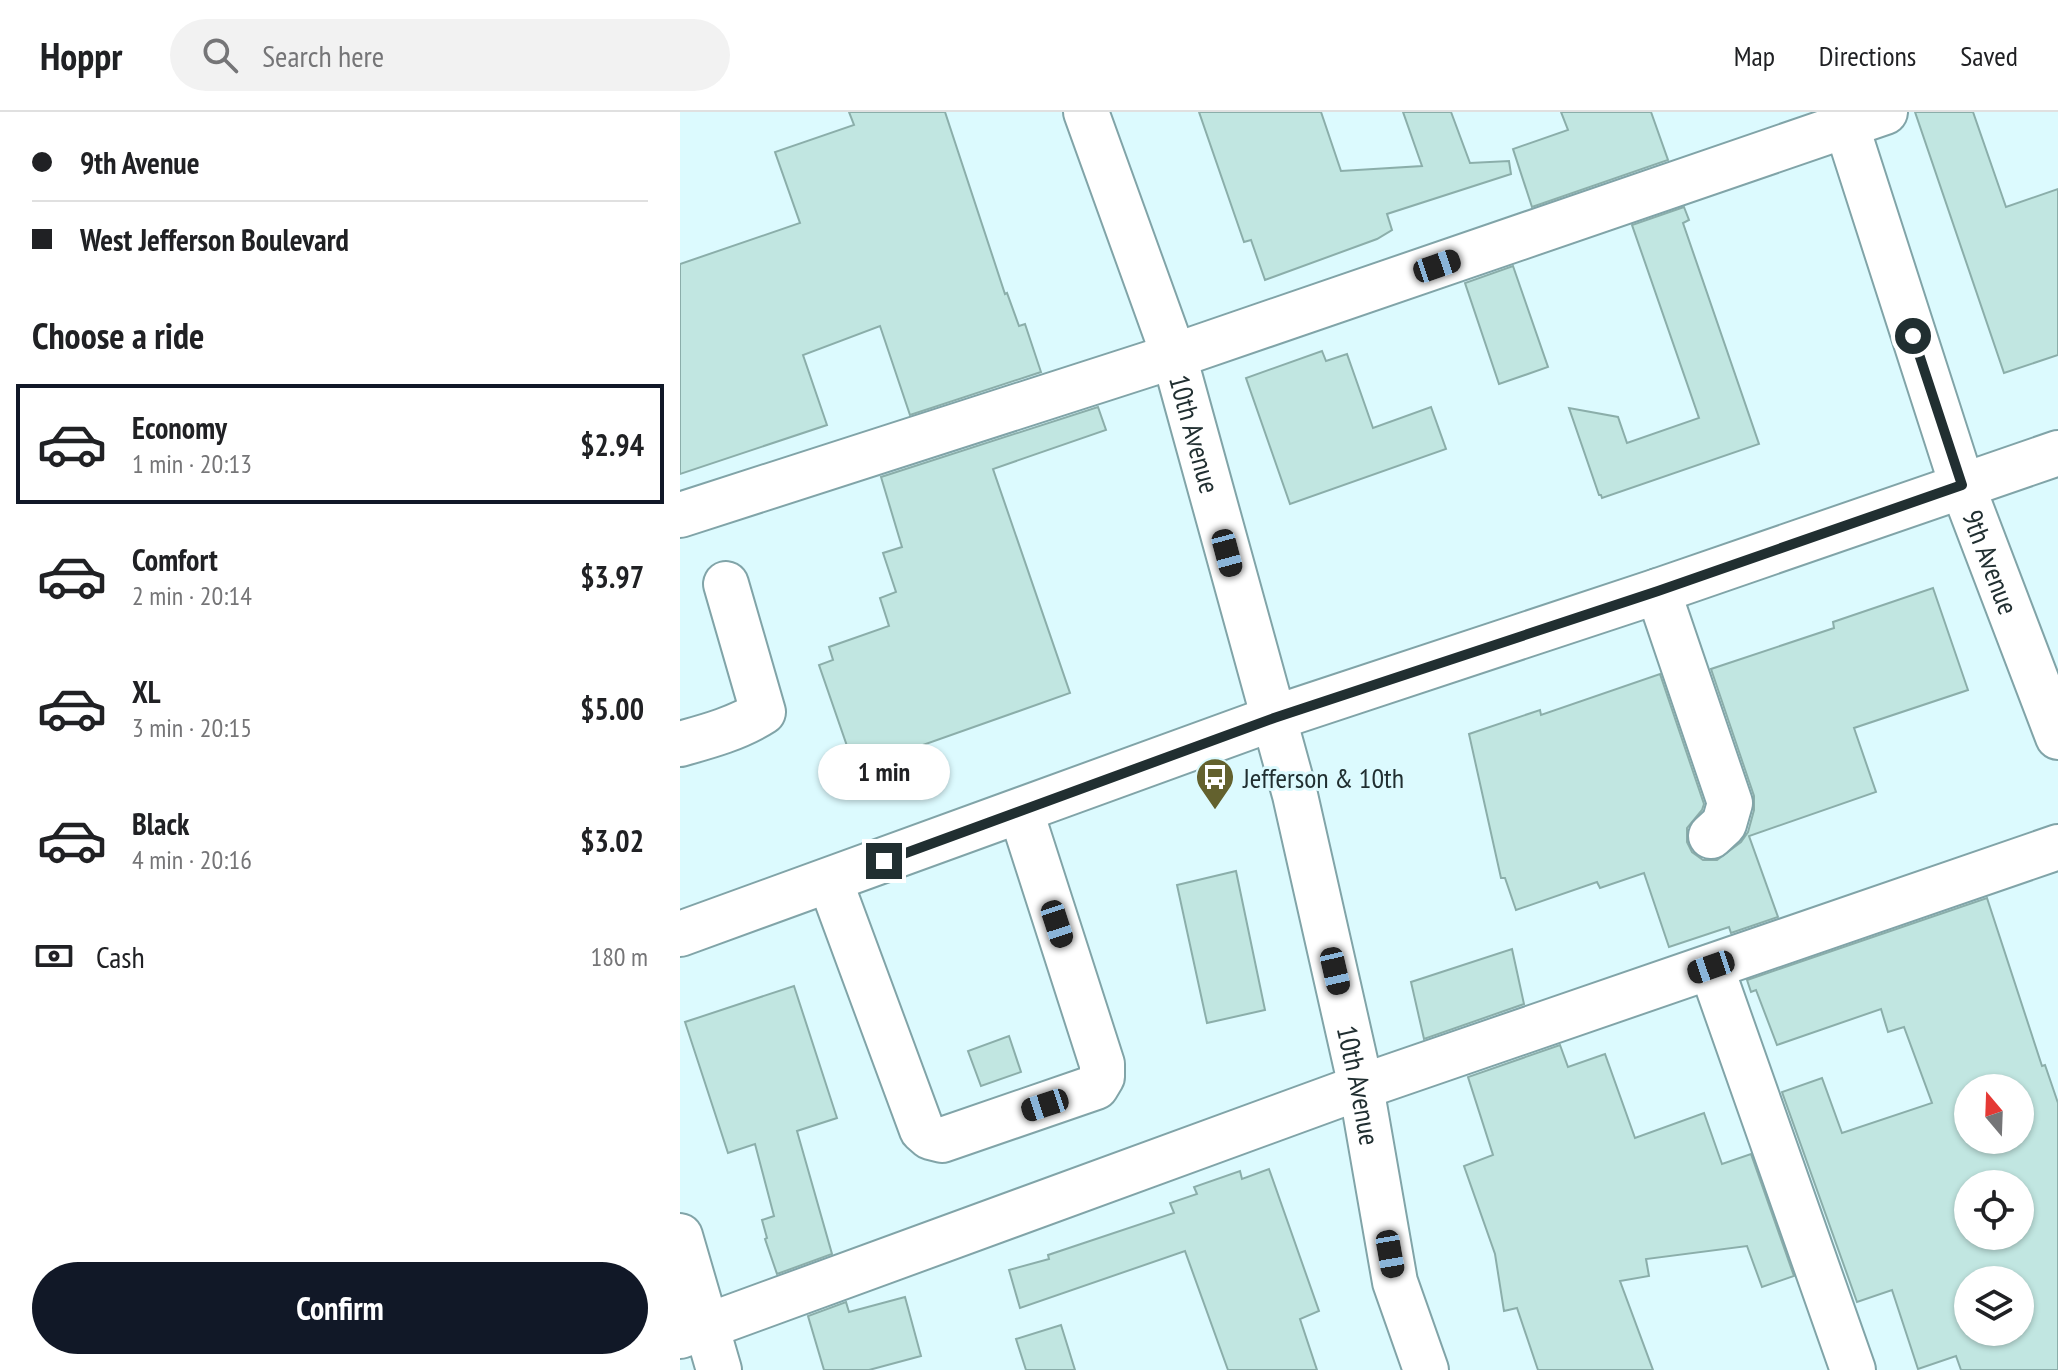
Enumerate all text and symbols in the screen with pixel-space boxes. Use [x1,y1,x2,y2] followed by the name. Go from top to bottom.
[170,19,730,91] search box
[40,31,122,80] text: Hoppr
[198,33,242,77] icon: search
[262,36,384,75] text: Search here
[1734,37,1775,74] text: Map
[1819,37,1916,74] text: Directions
[1960,37,2018,74] text: Saved
[80,143,200,182] text: 9th Avenue
[80,220,349,259] text: West Jefferson Boulevard
[1410,247,1464,285] car
[32,312,204,359] text: Choose a ride
[1895,318,1931,354] route start
[1161,370,1229,497] street label: 10th Avenue
[36,408,108,480] icon: car
[132,408,227,447] text: Economy
[580,425,644,464] text: $2.94
[132,447,252,480] text: 1 min · 20:13
[1955,504,2028,619] street label: 9th Avenue
[1209,527,1245,579] car
[36,540,108,612] icon: car
[132,540,218,579] text: Comfort
[580,557,644,596] text: $3.97
[132,579,252,612] text: 2 min · 20:14
[36,672,108,744] icon: car
[132,672,161,711] text: XL
[580,689,644,728] text: $5.00
[132,711,252,744] text: 3 min · 20:15
[818,745,950,801] callout: 1 min
[858,755,910,788] text: 1 min
[1194,756,1236,811] bus stop icon: Jefferson & 10th
[1242,759,1404,796] place label: Jefferson & 10th
[36,804,108,876] icon: car
[132,804,189,843] text: Black
[580,821,644,860] text: $3.02
[132,843,252,876] text: 4 min · 20:16
[866,843,902,879] route end
[1038,897,1076,951] car
[32,934,76,978] icon: cash
[96,937,145,976] text: Cash
[590,940,648,973] text: 180 m
[1318,945,1352,997] car
[1684,948,1738,986] car
[1329,1022,1389,1148] street label: 10th Avenue
[1954,1074,2034,1154] north arrow
[1954,1074,2034,1346] map controls
[1018,1086,1072,1124] car
[1954,1170,2034,1250] button: locate
[1374,1228,1406,1280] car
[32,1262,648,1354] button: Confirm
[1954,1266,2034,1346] button: layers

